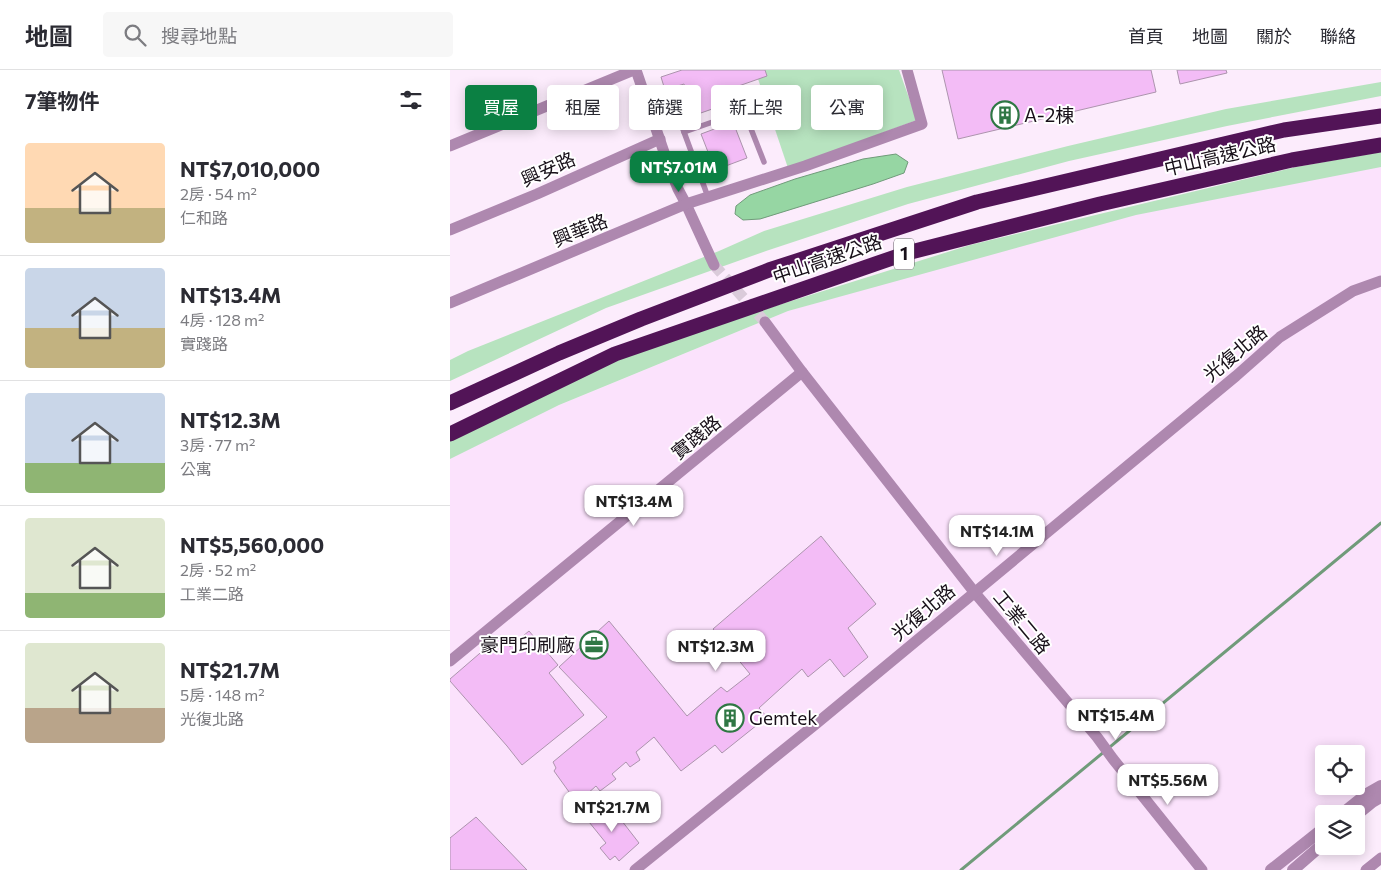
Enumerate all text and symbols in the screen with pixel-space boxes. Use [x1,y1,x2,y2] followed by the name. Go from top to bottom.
[103,12,453,57] search box
[25,21,73,50] text: 地圖
[121,21,149,49] icon: search
[161,24,237,47] text: 搜尋地點
[1128,25,1164,47] text: 首頁
[1192,25,1228,47] text: 地圖
[1256,25,1292,47] text: 關於
[1320,25,1356,47] text: 聯絡
[465,85,537,130] chip: 買屋
[547,85,619,130] chip: 租屋
[629,85,701,130] chip: 篩選
[711,85,801,130] chip: 新上架
[811,85,883,130] chip: 公寓
[397,86,425,114] icon: filters
[25,88,100,113] text: 7筆物件
[990,100,1020,130] building icon: A-2棟
[1024,103,1074,126] place label: A-2棟
[1162,131,1278,180] street label: 中山高速公路
[517,146,579,191] street label: 興安路
[627,150,731,193] pin: NT$7.01M
[180,156,320,181] text: NT$7,010,000
[641,157,717,176] text: NT$7.01M
[65,163,125,223] icon: home
[180,184,257,203] text: 2房 · 54 m²
[180,208,228,227] text: 仁和路
[549,208,611,251] street label: 興華路
[769,229,884,288] street label: 中山高速公路
[894,238,914,270] road number: 1
[180,282,281,307] text: NT$13.4M
[65,288,125,348] icon: home
[180,310,264,329] text: 4房 · 128 m²
[1198,319,1271,386] street label: 光復北路
[180,334,228,353] text: 實踐路
[180,407,281,432] text: NT$12.3M
[666,410,725,463] street label: 實踐路
[65,413,125,473] icon: home
[180,435,255,454] text: 3房 · 77 m²
[180,459,212,478] text: 公寓
[582,484,686,527] pin: NT$13.4M
[595,491,673,510] text: NT$13.4M
[945,514,1049,557] pin: NT$14.1M
[960,521,1034,540] text: NT$14.1M
[180,532,324,557] text: NT$5,560,000
[65,538,125,598] icon: home
[180,560,256,579] text: 2房 · 52 m²
[886,578,959,645] street label: 光復北路
[180,584,244,603] text: 工業二路
[989,585,1056,658] street label: 工業二路
[579,630,609,660] office icon: 豪門印刷廠
[664,630,768,672] pin: NT$12.3M
[480,633,575,656] place label: 豪門印刷廠
[678,636,754,655] text: NT$12.3M
[180,657,280,682] text: NT$21.7M
[65,663,125,723] icon: home
[180,685,265,704] text: 5房 · 148 m²
[1064,698,1168,741] pin: NT$15.4M
[715,703,745,733] building icon: Gemtek
[1077,705,1155,724] text: NT$15.4M
[749,706,818,729] place label: Gemtek
[180,709,244,728] text: 光復北路
[1315,745,1365,855] map controls
[1315,745,1365,795] button: locate
[1116,764,1220,806] pin: NT$5.56M
[1128,770,1208,789] text: NT$5.56M
[560,790,664,833] pin: NT$21.7M
[574,797,650,816] text: NT$21.7M
[1315,805,1365,855] button: layers

